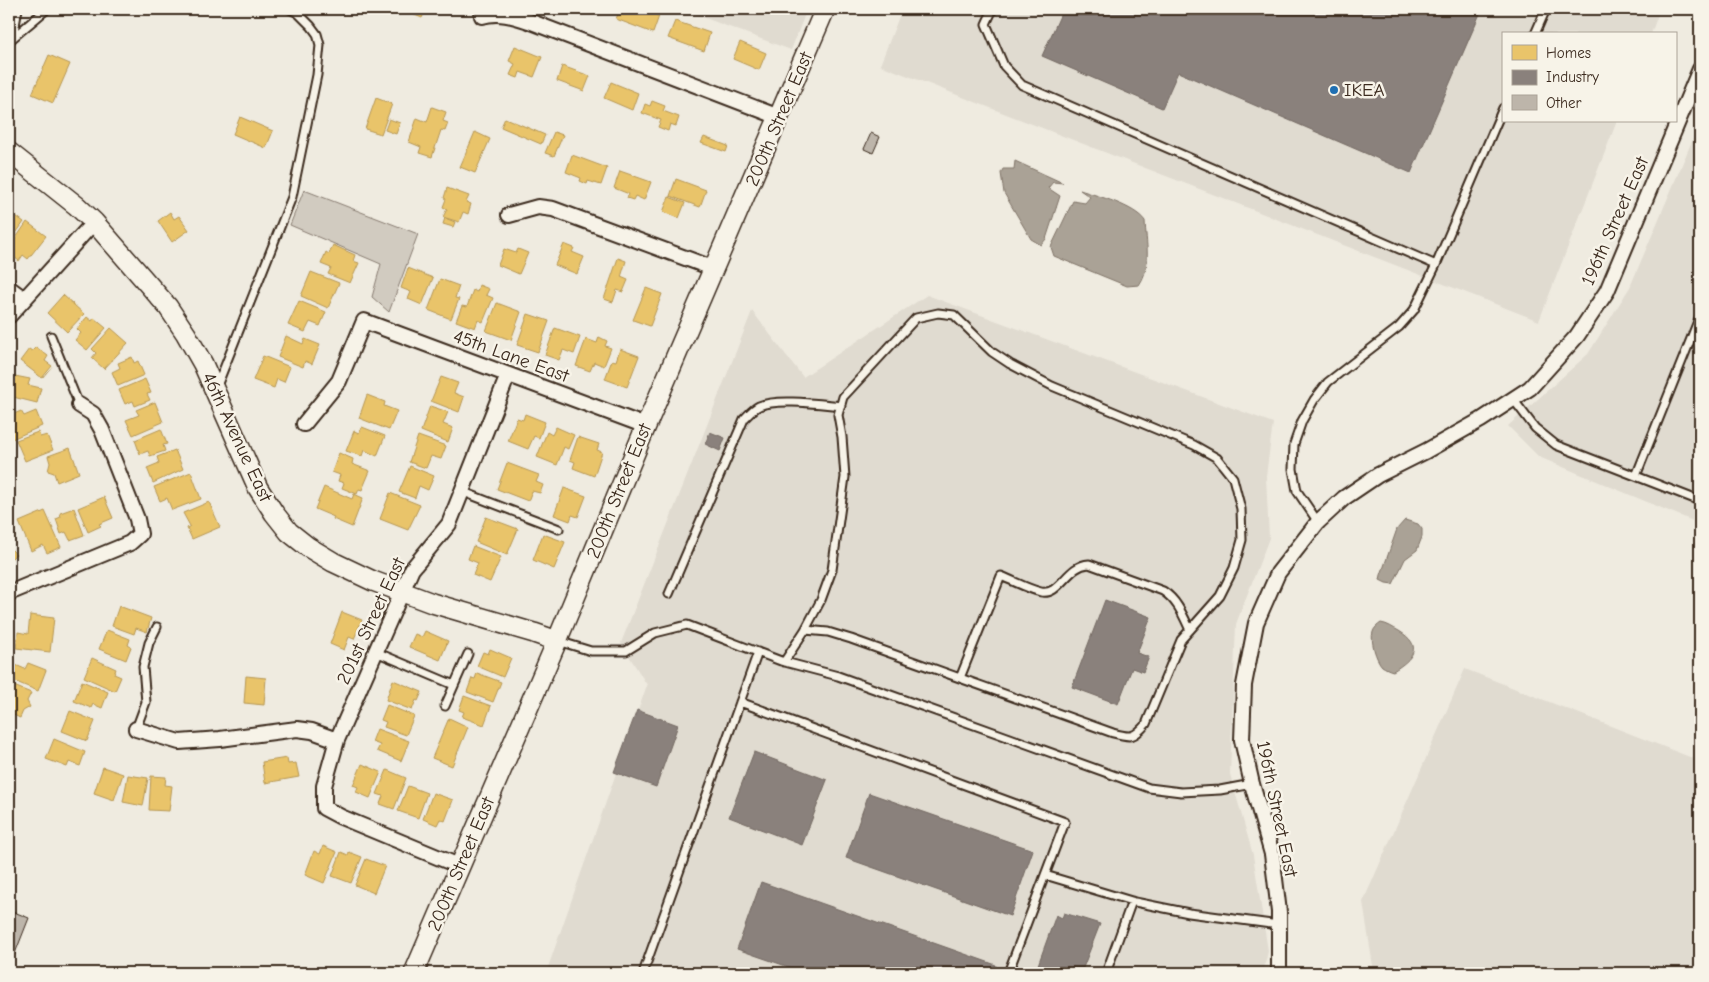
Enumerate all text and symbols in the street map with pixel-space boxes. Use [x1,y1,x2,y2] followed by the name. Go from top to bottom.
[1502,32,1676,122] legend
[1546,44,1591,62] text: Homes
[741,48,817,189] street label: 200th Street East
[1546,68,1599,86] text: Industry
[1344,79,1385,101] place label: IKEA
[1328,84,1340,96] marker: IKEA
[1546,94,1581,112] text: Other
[1577,153,1653,289] street label: 196th Street East
[450,325,572,387] street label: 45th Lane East
[197,369,277,506] street label: 46th Avenue East
[582,420,656,562] street label: 200th Street East
[332,554,410,688] street label: 201st Street East
[1252,739,1302,880] street label: 196th Street East
[423,793,499,934] street label: 200th Street East

